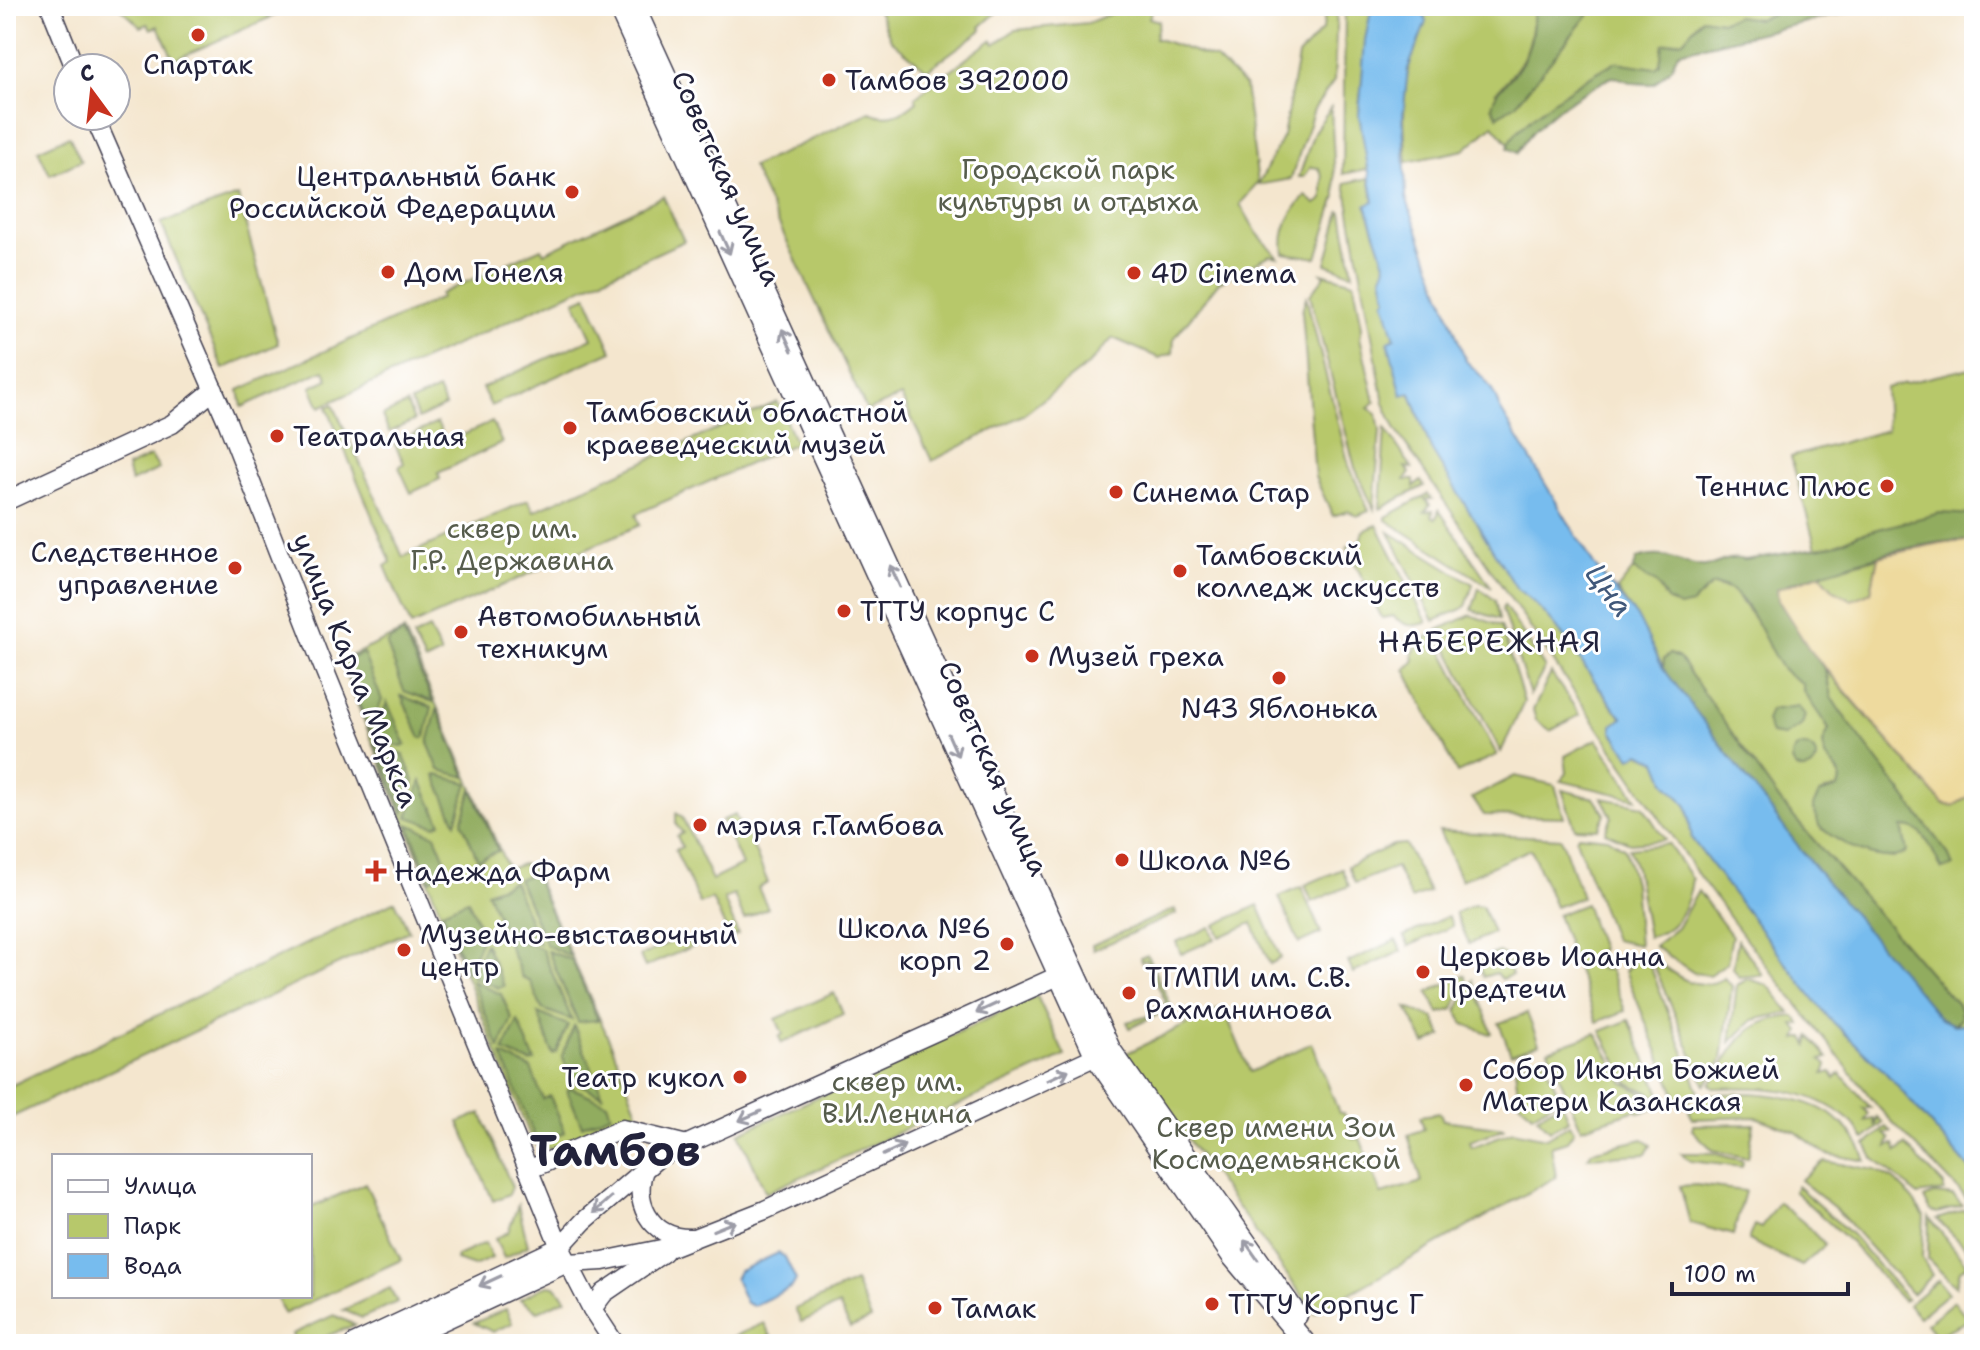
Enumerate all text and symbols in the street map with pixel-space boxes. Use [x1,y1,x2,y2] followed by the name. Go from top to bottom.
[189,26,207,44] marker: Спартак
[143,45,253,83] place label: Спартак
[52,52,132,132] north arrow
[77,57,97,89] text: С
[845,61,1070,99] place label: Тамбов 392000
[663,64,791,292] street label: Советская улица
[820,71,838,89] marker: Тамбов 392000
[937,150,1199,220] park label: Городской парк культуры и отдыха
[229,157,556,227] place label: Центральный банк Российской Федерации
[563,183,581,201] marker: Центральный банк Российской Федерации
[719,230,734,254] one-way arrow
[404,253,564,291] place label: Дом Гонеля
[1150,254,1296,292] place label: 4D Cinema
[379,263,397,281] marker: Дом Гонеля
[1125,264,1143,282] marker: 4D Cinema
[779,328,794,352] one-way arrow
[586,393,908,463] place label: Тамбовский областной краеведческий музей
[293,417,465,455] place label: Театральная
[561,419,579,437] marker: Тамбовский областной краеведческий музей
[268,427,286,445] marker: Театральная
[1695,467,1871,505] place label: Теннис Плюс
[1132,473,1310,511] place label: Синема Стар
[1878,477,1896,495] marker: Теннис Плюс
[1107,483,1125,501] marker: Синема Стар
[410,509,614,579] park label: сквер им. Г.Р. Державина
[284,527,428,813] street label: улица Карла Маркса
[31,533,219,603] place label: Следственное управление
[1196,536,1440,606] place label: Тамбовский колледж искусств
[1576,554,1643,625] water label: Цна
[226,559,244,577] marker: Следственное управление
[1171,562,1189,580] marker: Тамбовский колледж искусств
[887,564,902,588] one-way arrow
[860,592,1055,630] place label: ТГТУ корпус С
[477,597,701,667] place label: Автомобильный техникум
[835,602,853,620] marker: ТГТУ корпус С
[1378,621,1602,662] district label: НАБЕРЕЖНАЯ
[452,623,470,641] marker: Автомобильный техникум
[1048,637,1224,675] place label: Музей греха
[1023,647,1041,665] marker: Музей греха
[930,654,1058,882] street label: Советская улица
[1270,669,1288,687] marker: N43 Яблонька
[1181,689,1377,727] place label: N43 Яблонька
[946,732,961,756] one-way arrow
[716,806,944,844] place label: мэрия г.Тамбова
[691,816,709,834] marker: мэрия г.Тамбова
[1138,841,1292,879] place label: Школа №6
[1113,851,1131,869] marker: Школа №6
[394,852,610,890] place label: Надежда Фарм
[365,860,387,882] marker: Надежда Фарм
[837,909,991,979] place label: Школа №6 корп 2
[420,915,737,985] place label: Музейно-выставочный центр
[998,935,1016,953] marker: Школа №6 корп 2
[1439,937,1664,1007] place label: Церковь Иоанна Предтечи
[395,941,413,959] marker: Музейно-выставочный центр
[1145,958,1351,1028] place label: ТГМПИ им. С.В. Рахманинова
[1414,963,1432,981] marker: Церковь Иоанна Предтечи
[1120,984,1138,1002] marker: ТГМПИ им. С.В. Рахманинова
[975,1002,1000,1017] one-way arrow
[1482,1050,1779,1120] place label: Собор Иконы Божией Матери Казанская
[562,1058,724,1096] place label: Театр кукол
[822,1062,972,1132] park label: сквер им. В.И.Ленина
[1045,1066,1070,1081] one-way arrow
[731,1068,749,1086] marker: Театр кукол
[1457,1076,1475,1094] marker: Собор Иконы Божией Матери Казанская
[1152,1108,1400,1178] park label: Cквер имени Зои Космодемьянской
[739,1109,763,1124] one-way arrow
[530,1121,700,1180] district label: Тамбов
[882,1142,906,1157] one-way arrow
[52,1154,312,1298] legend
[124,1170,197,1202] text: Улица
[592,1196,612,1214] one-way arrow
[124,1210,181,1242] text: Парк
[711,1218,736,1232] one-way arrow
[1243,1240,1259,1262] one-way arrow
[1672,1246,1848,1296] scale bar
[124,1250,182,1282] text: Вода
[1684,1258,1756,1290] text: 100 m
[478,1274,502,1289] one-way arrow
[1228,1285,1424,1323] place label: ТГТУ Корпус Г
[951,1289,1037,1327] place label: Тамак
[1203,1295,1221,1313] marker: ТГТУ Корпус Г
[926,1299,944,1317] marker: Тамак

